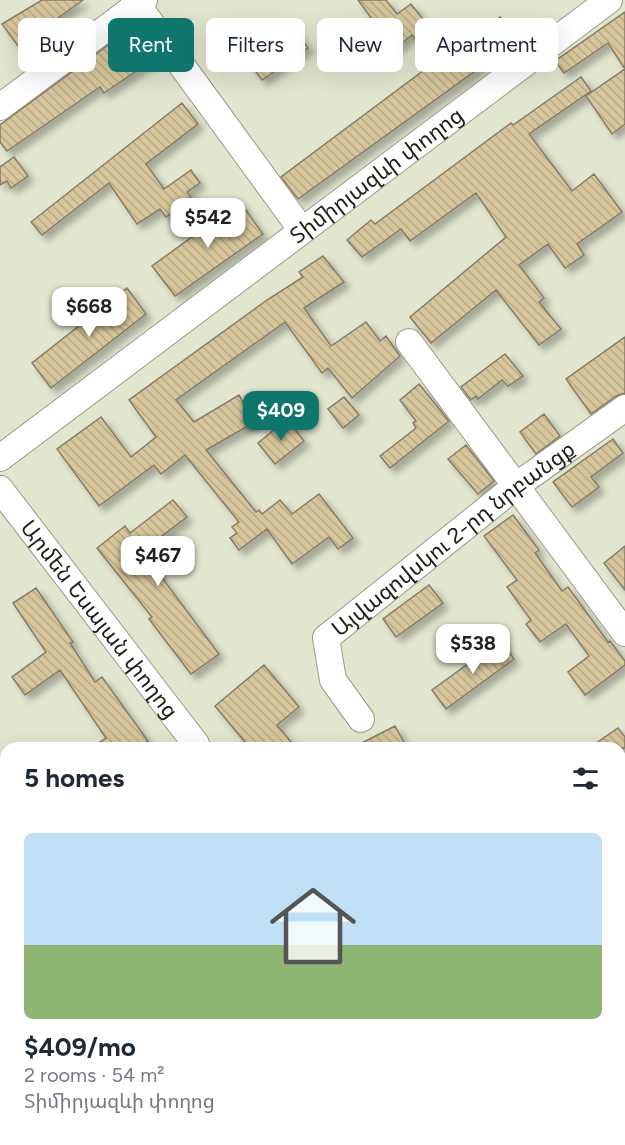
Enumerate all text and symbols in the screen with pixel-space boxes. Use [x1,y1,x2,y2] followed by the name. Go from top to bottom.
[18,18,96,72] chip: Buy
[108,18,194,72] chip: Rent
[206,18,305,72] chip: Filters
[317,18,403,72] chip: New
[415,18,558,72] chip: Apartment
[284,101,468,249] street label: Տիմիրյազևի փողոց
[172,198,244,249] pin: $542
[185,205,231,229] text: $542
[53,287,125,338] pin: $668
[66,294,112,318] text: $668
[245,391,317,442] pin: $409
[257,398,305,422] text: $409
[326,435,580,642] street label: Այվազովսկու 2-րդ նրբանցք
[15,515,185,724] street label: Արմեն Եսայան փողոց
[122,536,194,587] pin: $467
[135,543,181,567] text: $467
[437,624,509,675] pin: $538
[450,631,496,655] text: $538
[24,762,124,794] text: 5 homes
[569,762,602,795] icon: filters
[259,872,367,980] icon: home
[24,1031,136,1063] text: $409/mo
[24,1063,164,1087] text: 2 rooms · 54 m²
[24,1089,215,1113] text: Տիմիրյազևի փողոց

